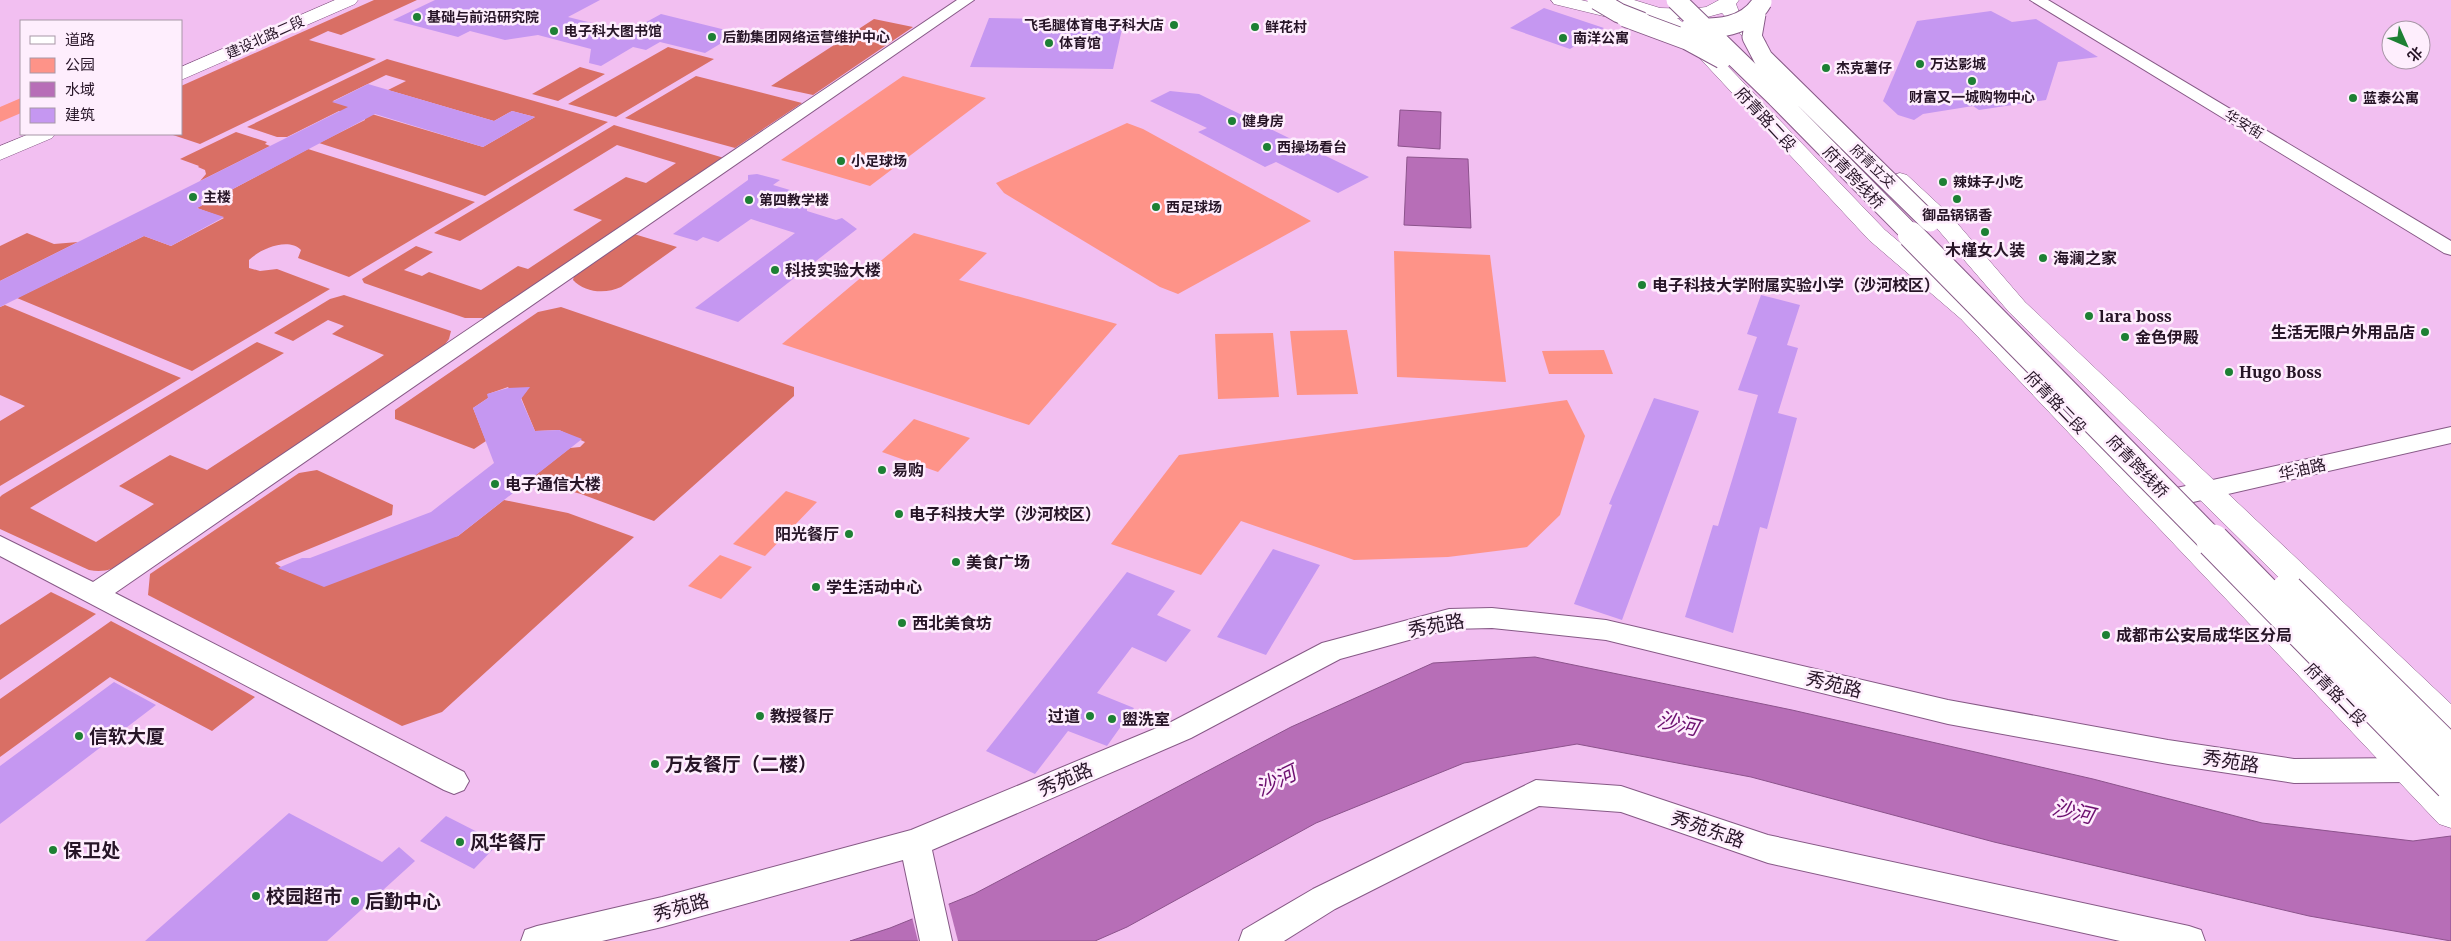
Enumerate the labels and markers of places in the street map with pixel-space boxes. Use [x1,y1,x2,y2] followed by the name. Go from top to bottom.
[427,7,539,26] place label: 基础与前沿研究院
[411,11,423,23] marker: 基础与前沿研究院
[1024,15,1164,34] place label: 飞毛腿体育电子科大店
[1265,17,1307,36] place label: 鲜花村
[1168,19,1180,31] marker: 飞毛腿体育电子科大店
[564,21,662,40] place label: 电子科大图书馆
[1249,21,1261,33] marker: 鲜花村
[548,25,560,37] marker: 电子科大图书馆
[722,27,890,46] place label: 后勤集团网络运营维护中心
[1573,28,1629,47] place label: 南洋公寓
[706,31,718,43] marker: 后勤集团网络运营维护中心
[1557,32,1569,44] marker: 南洋公寓
[1059,33,1101,52] place label: 体育馆
[1043,37,1055,49] marker: 体育馆
[1930,54,1986,73] place label: 万达影城
[1836,58,1892,77] place label: 杰克薯仔
[1914,58,1926,70] marker: 万达影城
[1820,62,1832,74] marker: 杰克薯仔
[1966,75,1978,87] marker: 财富又一城购物中心
[1909,87,2035,106] place label: 财富又一城购物中心
[2363,88,2419,107] place label: 蓝泰公寓
[2347,92,2359,104] marker: 蓝泰公寓
[1242,111,1284,130] place label: 健身房
[1226,115,1238,127] marker: 健身房
[1277,137,1347,156] place label: 西操场看台
[1261,141,1273,153] marker: 西操场看台
[851,151,907,170] place label: 小足球场
[835,155,847,167] marker: 小足球场
[1953,172,2023,191] place label: 辣妹子小吃
[1937,176,1949,188] marker: 辣妹子小吃
[203,187,231,206] place label: 主楼
[759,190,829,209] place label: 第四教学楼
[187,191,199,203] marker: 主楼
[1951,193,1963,205] marker: 御品锅锅香
[743,194,755,206] marker: 第四教学楼
[1166,197,1222,216] place label: 西足球场
[1150,201,1162,213] marker: 西足球场
[1922,205,1992,224] place label: 御品锅锅香
[1979,226,1991,238] marker: 木槿女人装
[1945,239,2025,261] place label: 木槿女人装
[2053,247,2117,269] place label: 海澜之家
[2037,252,2049,264] marker: 海澜之家
[785,259,881,281] place label: 科技实验大楼
[769,264,781,276] marker: 科技实验大楼
[1652,274,1940,296] place label: 电子科技大学附属实验小学（沙河校区）
[1636,279,1648,291] marker: 电子科技大学附属实验小学（沙河校区）
[2099,305,2172,327] place label: lara boss
[2083,310,2095,322] marker: lara boss
[2271,321,2415,343] place label: 生活无限户外用品店
[2135,326,2199,348] place label: 金色伊殿
[2419,326,2431,338] marker: 生活无限户外用品店
[2119,331,2131,343] marker: 金色伊殿
[2239,361,2322,383] place label: Hugo Boss
[2223,366,2235,378] marker: Hugo Boss
[892,459,924,481] place label: 易购
[876,464,888,476] marker: 易购
[505,473,601,495] place label: 电子通信大楼
[489,478,501,490] marker: 电子通信大楼
[909,503,1101,525] place label: 电子科技大学（沙河校区）
[893,508,905,520] marker: 电子科技大学（沙河校区）
[775,523,839,545] place label: 阳光餐厅
[843,528,855,540] marker: 阳光餐厅
[966,551,1030,573] place label: 美食广场
[950,556,962,568] marker: 美食广场
[826,576,922,598] place label: 学生活动中心
[810,581,822,593] marker: 学生活动中心
[912,612,992,634] place label: 西北美食坊
[896,617,908,629] marker: 西北美食坊
[2116,624,2292,646] place label: 成都市公安局成华区分局
[2100,629,2112,641] marker: 成都市公安局成华区分局
[770,705,834,727] place label: 教授餐厅
[1048,705,1080,727] place label: 过道
[1122,708,1170,730] place label: 盥洗室
[754,710,766,722] marker: 教授餐厅
[1084,710,1096,722] marker: 过道
[1106,713,1118,725] marker: 盥洗室
[89,723,165,749] place label: 信软大厦
[73,730,85,742] marker: 信软大厦
[665,751,817,777] place label: 万友餐厅（二楼）
[649,758,661,770] marker: 万友餐厅（二楼）
[470,829,546,855] place label: 风华餐厅
[454,836,466,848] marker: 风华餐厅
[63,837,120,863] place label: 保卫处
[47,844,59,856] marker: 保卫处
[266,883,342,909] place label: 校园超市
[365,888,441,914] place label: 后勤中心
[250,890,262,902] marker: 校园超市
[349,895,361,907] marker: 后勤中心

